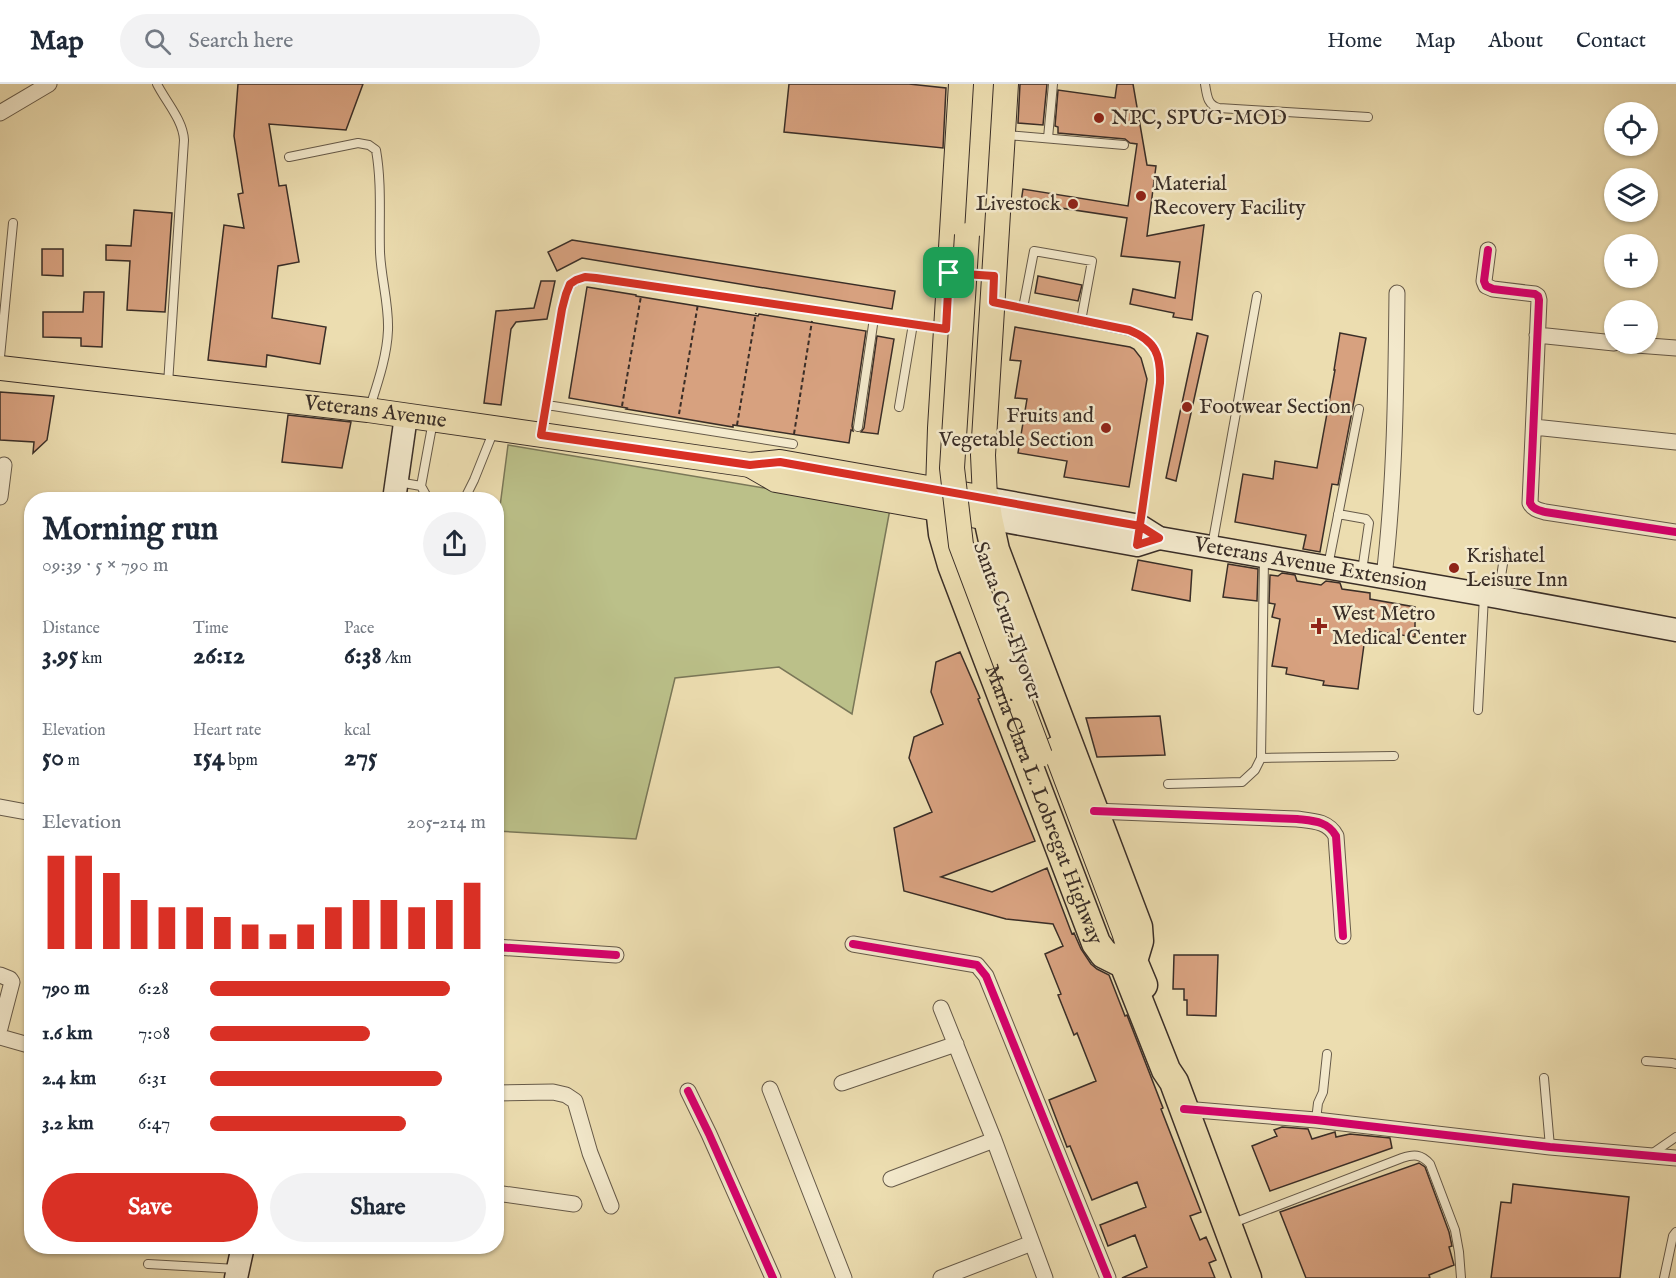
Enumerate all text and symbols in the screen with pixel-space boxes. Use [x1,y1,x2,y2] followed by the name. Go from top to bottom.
[120,14,540,68] search box
[30,24,84,59] text: Map
[141,25,174,58] icon: search
[189,27,293,55] text: Search here
[1327,28,1382,55] text: Home
[1415,28,1455,55] text: Map
[1488,28,1543,55] text: About
[1576,28,1646,55] text: Contact
[1604,102,1658,354] map controls
[1604,102,1658,156] button: locate
[1111,105,1287,132] place label: NPC, SPUG-MOD
[1092,111,1106,125] marker: NPC, SPUG-MOD
[1604,168,1658,222] button: layers
[1153,171,1306,222] place label: Material Recovery Facility
[1134,189,1148,203] marker: Material Recovery Facility
[976,191,1062,218] place label: Livestock
[1066,197,1080,211] marker: Livestock
[1604,234,1658,288] button: +
[923,247,974,298] pin
[932,256,965,289] icon: arrive
[1604,300,1658,354] button: −
[302,389,449,435] street label: Veterans Avenue
[1199,394,1351,421] place label: Footwear Section
[1180,400,1194,414] marker: Footwear Section
[938,403,1095,454] place label: Fruits and Vegetable Section
[1099,421,1113,435] marker: Fruits and Vegetable Section
[42,509,218,551] text: Morning run
[423,512,486,575] button: share
[1191,531,1429,598] street label: Veterans Avenue Extension
[966,538,1048,704] street label: Santa Cruz Flyover
[1466,543,1568,594] place label: Krishatel Leisure Inn
[42,553,168,578] text: 09:39 · 5 × 790 m
[1447,561,1461,575] marker: Krishatel Leisure Inn
[1332,601,1467,652] place label: West Metro Medical Center
[1310,617,1328,635] marker: West Metro Medical Center
[42,619,100,639] text: Distance
[193,619,229,639] text: Time
[344,619,374,639] text: Pace
[42,639,78,672] text: 3.95
[193,639,245,672] text: 26:12
[344,639,382,672] text: 6:38
[78,649,102,669] text: km
[382,649,412,669] text: /km
[978,661,1109,949] street label: Maria Clara L. Lobregat Highway
[42,721,105,741] text: Elevation
[193,721,261,741] text: Heart rate
[344,721,371,741] text: kcal
[42,741,64,774] text: 50
[193,741,225,774] text: 154
[344,741,378,774] text: 275
[64,751,80,771] text: m
[225,751,258,771] text: bpm
[42,810,121,835] text: Elevation
[406,810,486,835] text: 205–214 m
[42,976,90,1001] text: 790 m
[138,976,169,1001] text: 6:28
[42,1021,93,1046] text: 1.6 km
[138,1021,170,1046] text: 7:08
[42,1066,96,1091] text: 2.4 km
[138,1066,167,1091] text: 6:31
[42,1111,94,1136] text: 3.2 km
[138,1111,170,1136] text: 6:47
[42,1173,258,1242] button: Save
[270,1173,486,1242] button: Share

